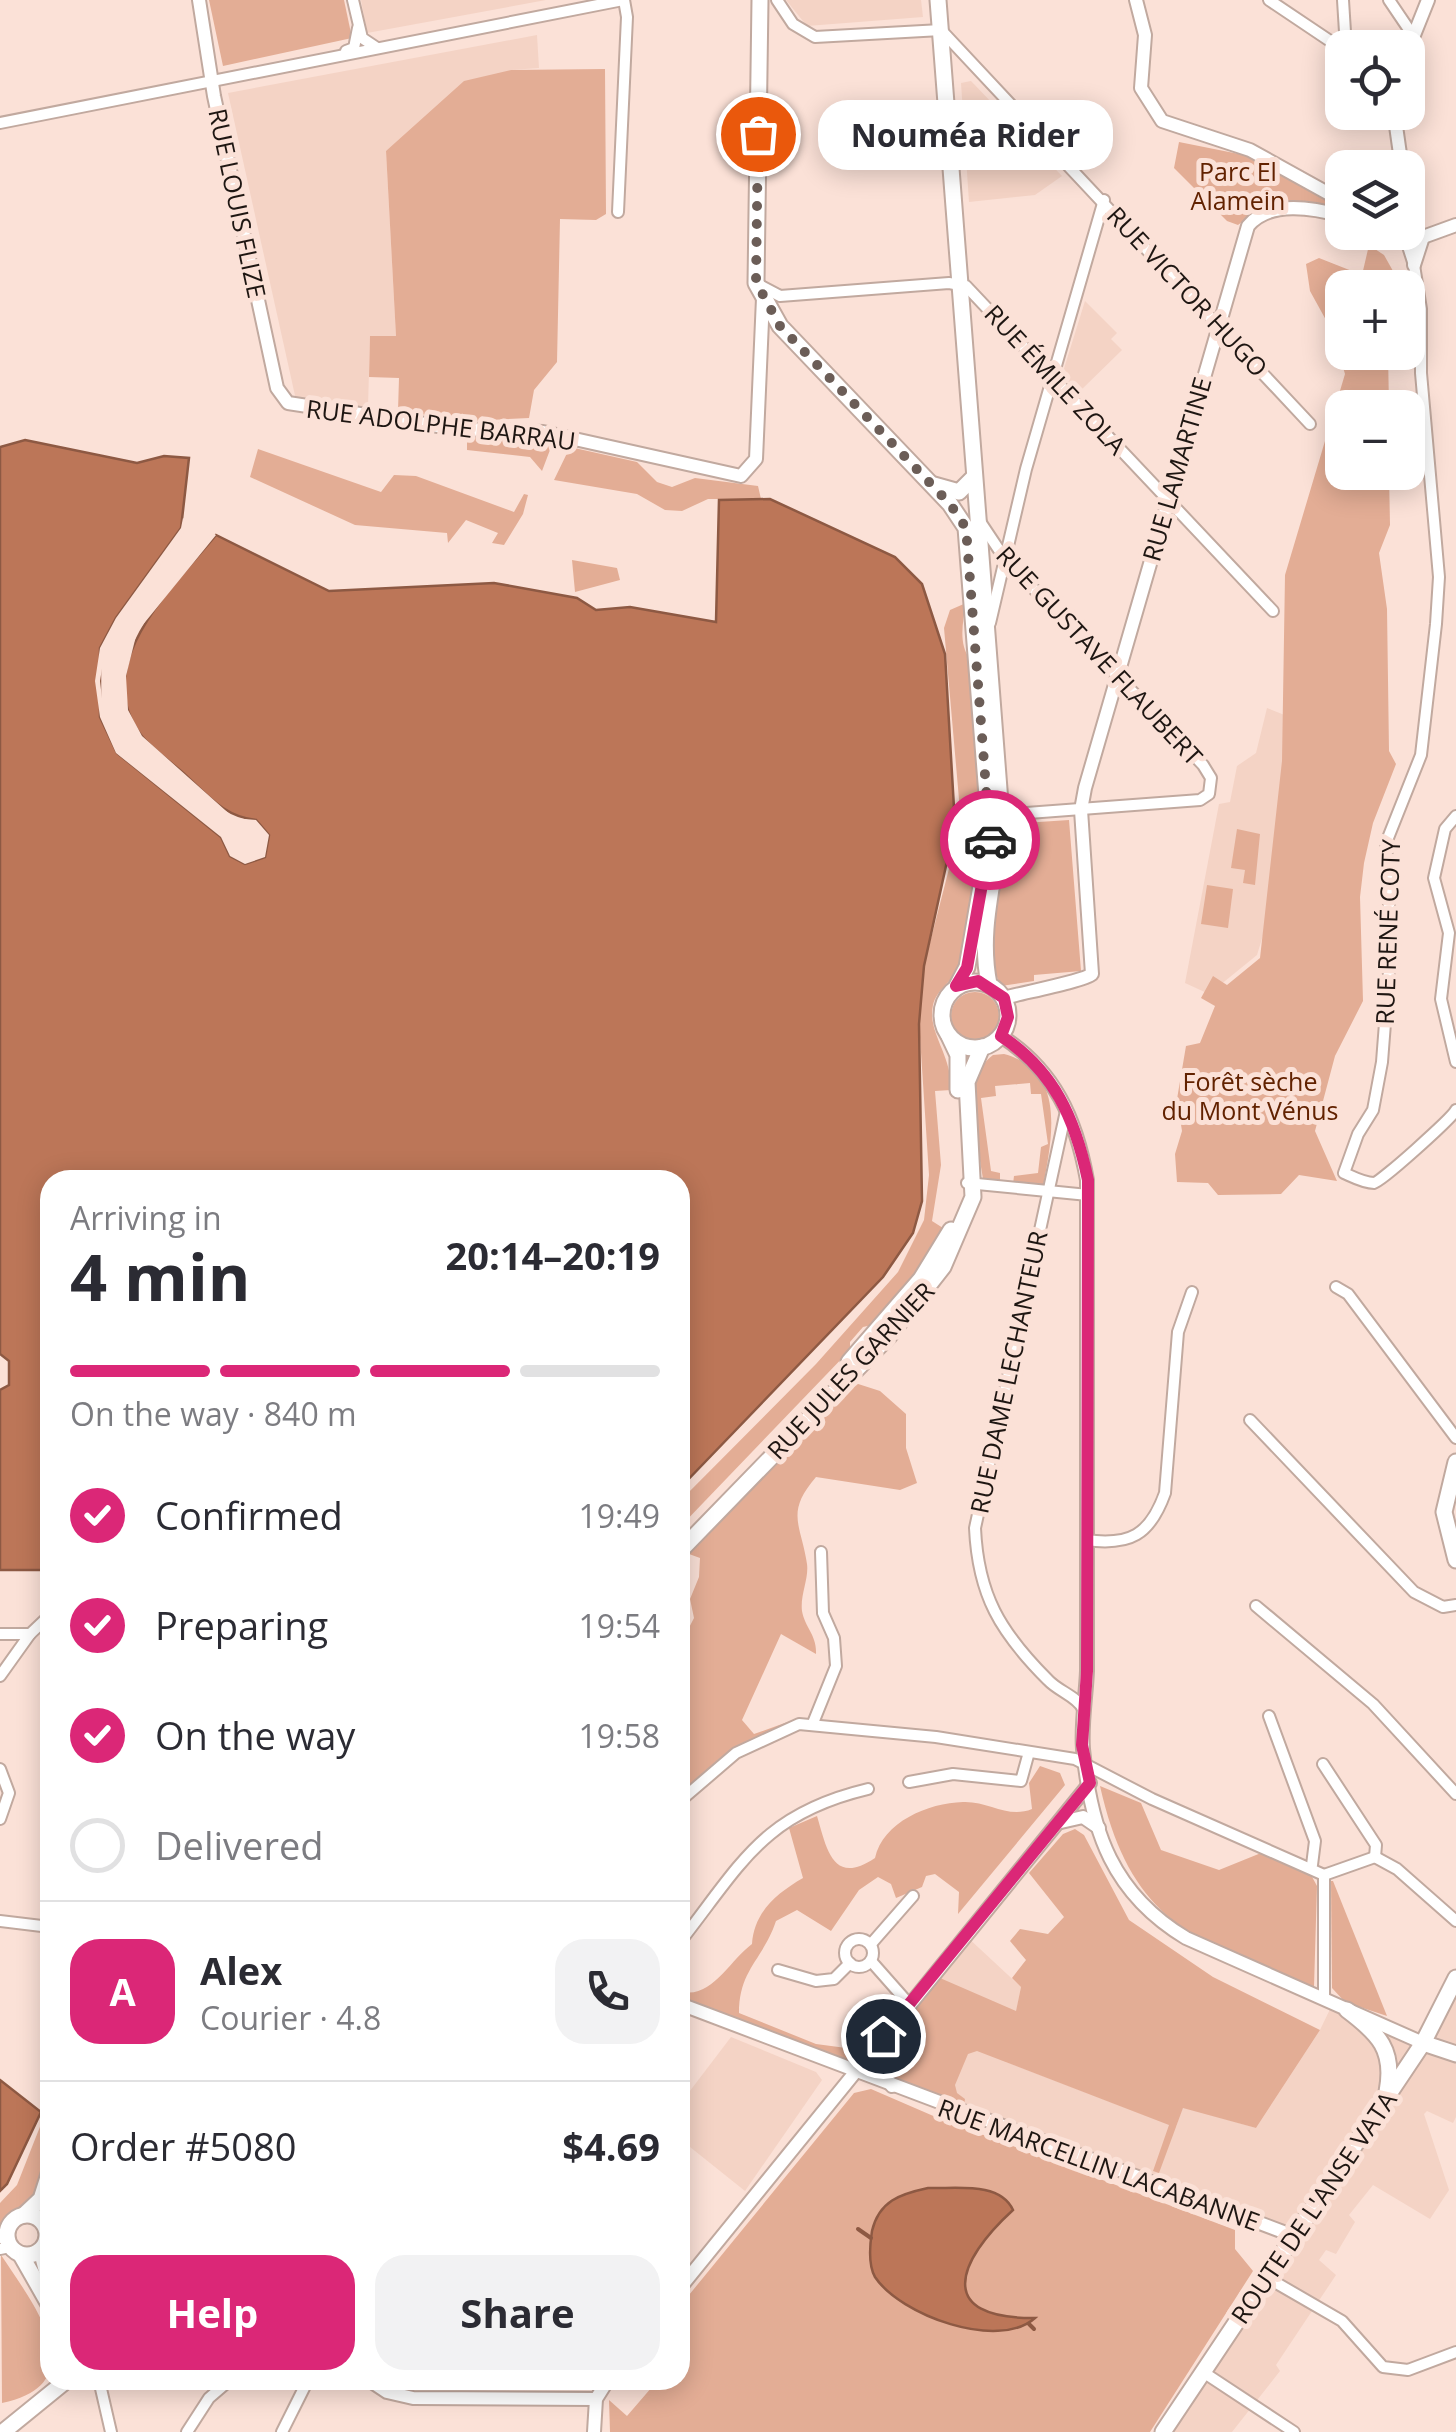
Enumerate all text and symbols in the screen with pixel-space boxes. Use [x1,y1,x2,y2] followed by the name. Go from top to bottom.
[1325,30,1425,490] map controls
[1325,30,1425,130] button: locate
[716,92,801,177] pin
[818,99,1113,169] callout: Nouméa Rider
[201,105,275,301] street label: RUE LOUIS FLIZE
[731,107,786,162] icon: bag
[851,113,1080,156] text: Nouméa Rider
[1325,150,1425,250] button: layers
[1191,154,1285,217] park label: Parc El Alamein
[1100,199,1276,383] street label: RUE VICTOR HUGO
[1325,270,1425,370] button: +
[978,297,1135,461] street label: RUE ÉMILE ZOLA
[1133,373,1219,565] street label: RUE LAMARTINE
[1325,390,1425,490] button: −
[304,391,578,457] street label: RUE ADOLPHE BARRAU
[989,538,1211,772] street label: RUE GUSTAVE FLAUBERT
[940,790,1040,890] courier
[963,813,1018,868] icon: car
[1367,839,1407,1025] street label: RUE RENÉ COTY
[1162,1064,1338,1127] park label: Forêt sèche du Mont Vénus
[70,1196,222,1239] text: Arriving in
[961,1227,1055,1516] street label: RUE DAME LECHANTEUR
[446,1229,660,1281] text: 20:14–20:19
[70,1232,250,1320] text: 4 min
[759,1274,941,1466] street label: RUE JULES GARNIER
[70,1392,357,1435] text: On the way · 840 m
[70,1488,125,1543] icon: check
[155,1489,343,1541] text: Confirmed
[578,1494,660,1537] text: 19:49
[70,1598,125,1653] icon: check
[155,1599,328,1651] text: Preparing
[578,1604,660,1647] text: 19:54
[70,1708,125,1763] icon: check
[155,1709,355,1761] text: On the way
[578,1714,660,1757] text: 19:58
[155,1819,324,1871] text: Delivered
[555,1939,660,2044] button: phone
[200,1944,282,1996] text: Alex
[109,1965,136,2017] text: A
[841,1994,926,2079] pin
[200,1996,381,2039] text: Courier · 4.8
[856,2009,911,2064] icon: home
[1222,2084,1404,2330] street label: ROUTE DE L'ANSE VATA
[934,2090,1264,2238] street label: RUE MARCELLIN LACABANNE
[70,2120,297,2172] text: Order #5080
[562,2120,660,2172] text: $4.69
[70,2255,355,2370] button: Help
[375,2255,660,2370] button: Share

